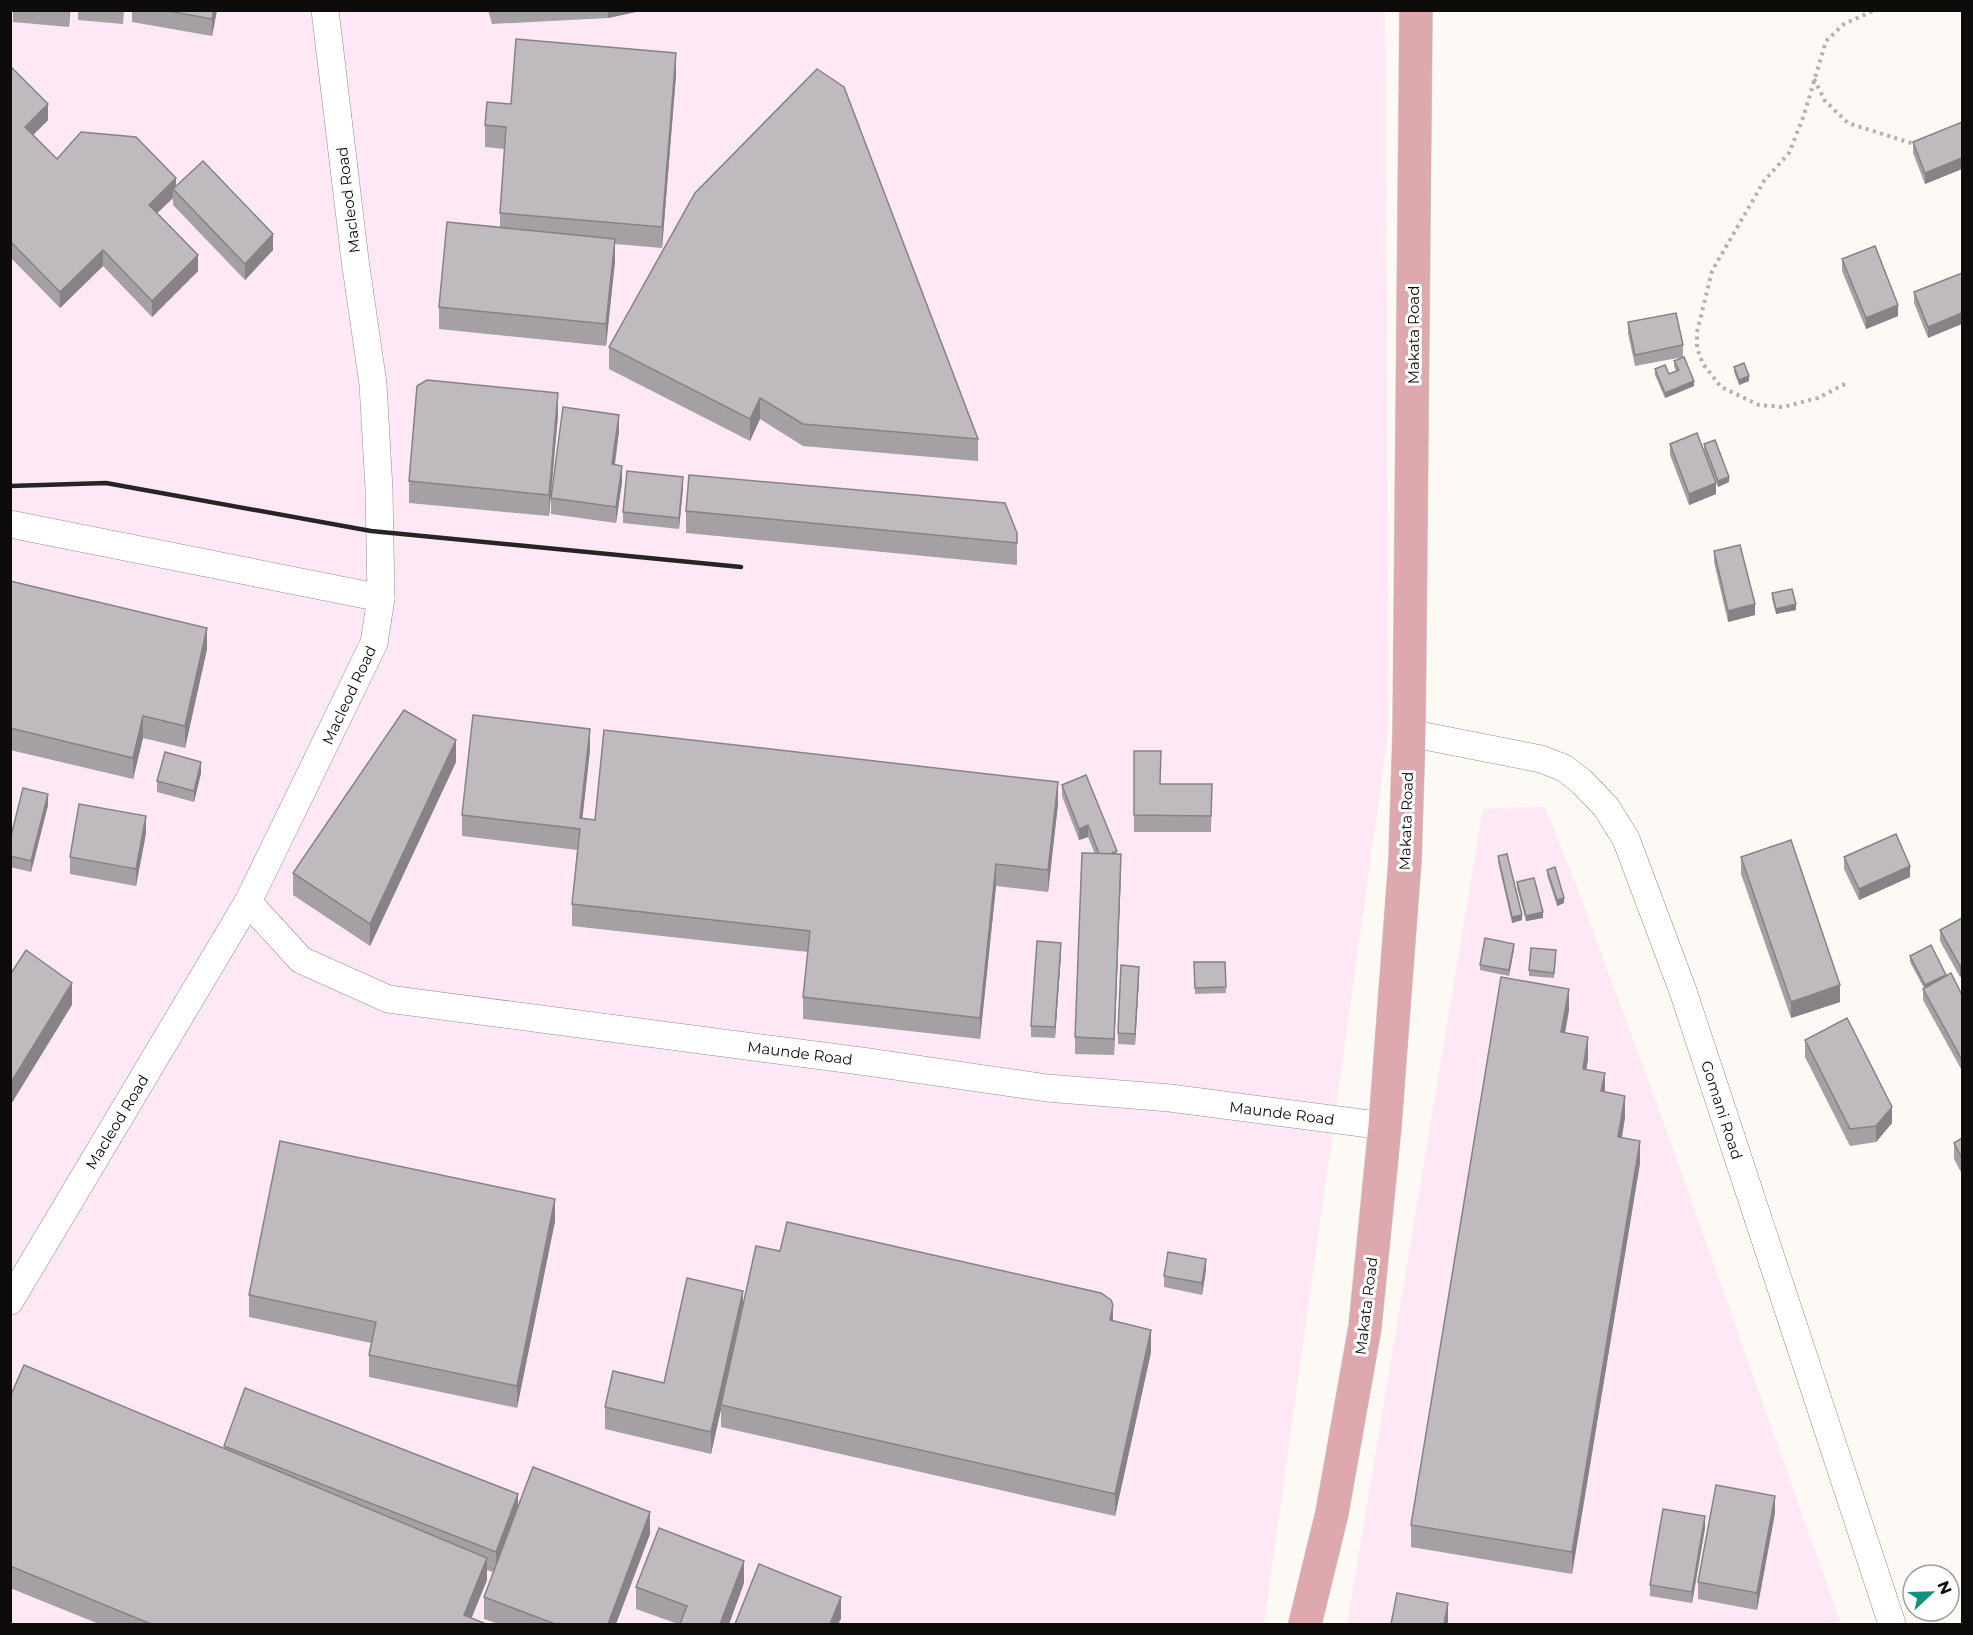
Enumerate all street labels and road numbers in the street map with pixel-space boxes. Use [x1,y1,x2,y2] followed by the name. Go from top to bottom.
[332,146,364,254] street label: Macleod Road
[1404,286,1423,384] street label: Makata Road
[318,642,380,748] street label: Macleod Road
[1395,771,1417,871] street label: Makata Road
[746,1037,854,1069] street label: Maunde Road
[1697,1058,1747,1162] street label: Gomani Road
[81,1071,153,1173] street label: Macleod Road
[1228,1097,1336,1129] street label: Maunde Road
[1351,1256,1381,1356] street label: Makata Road

